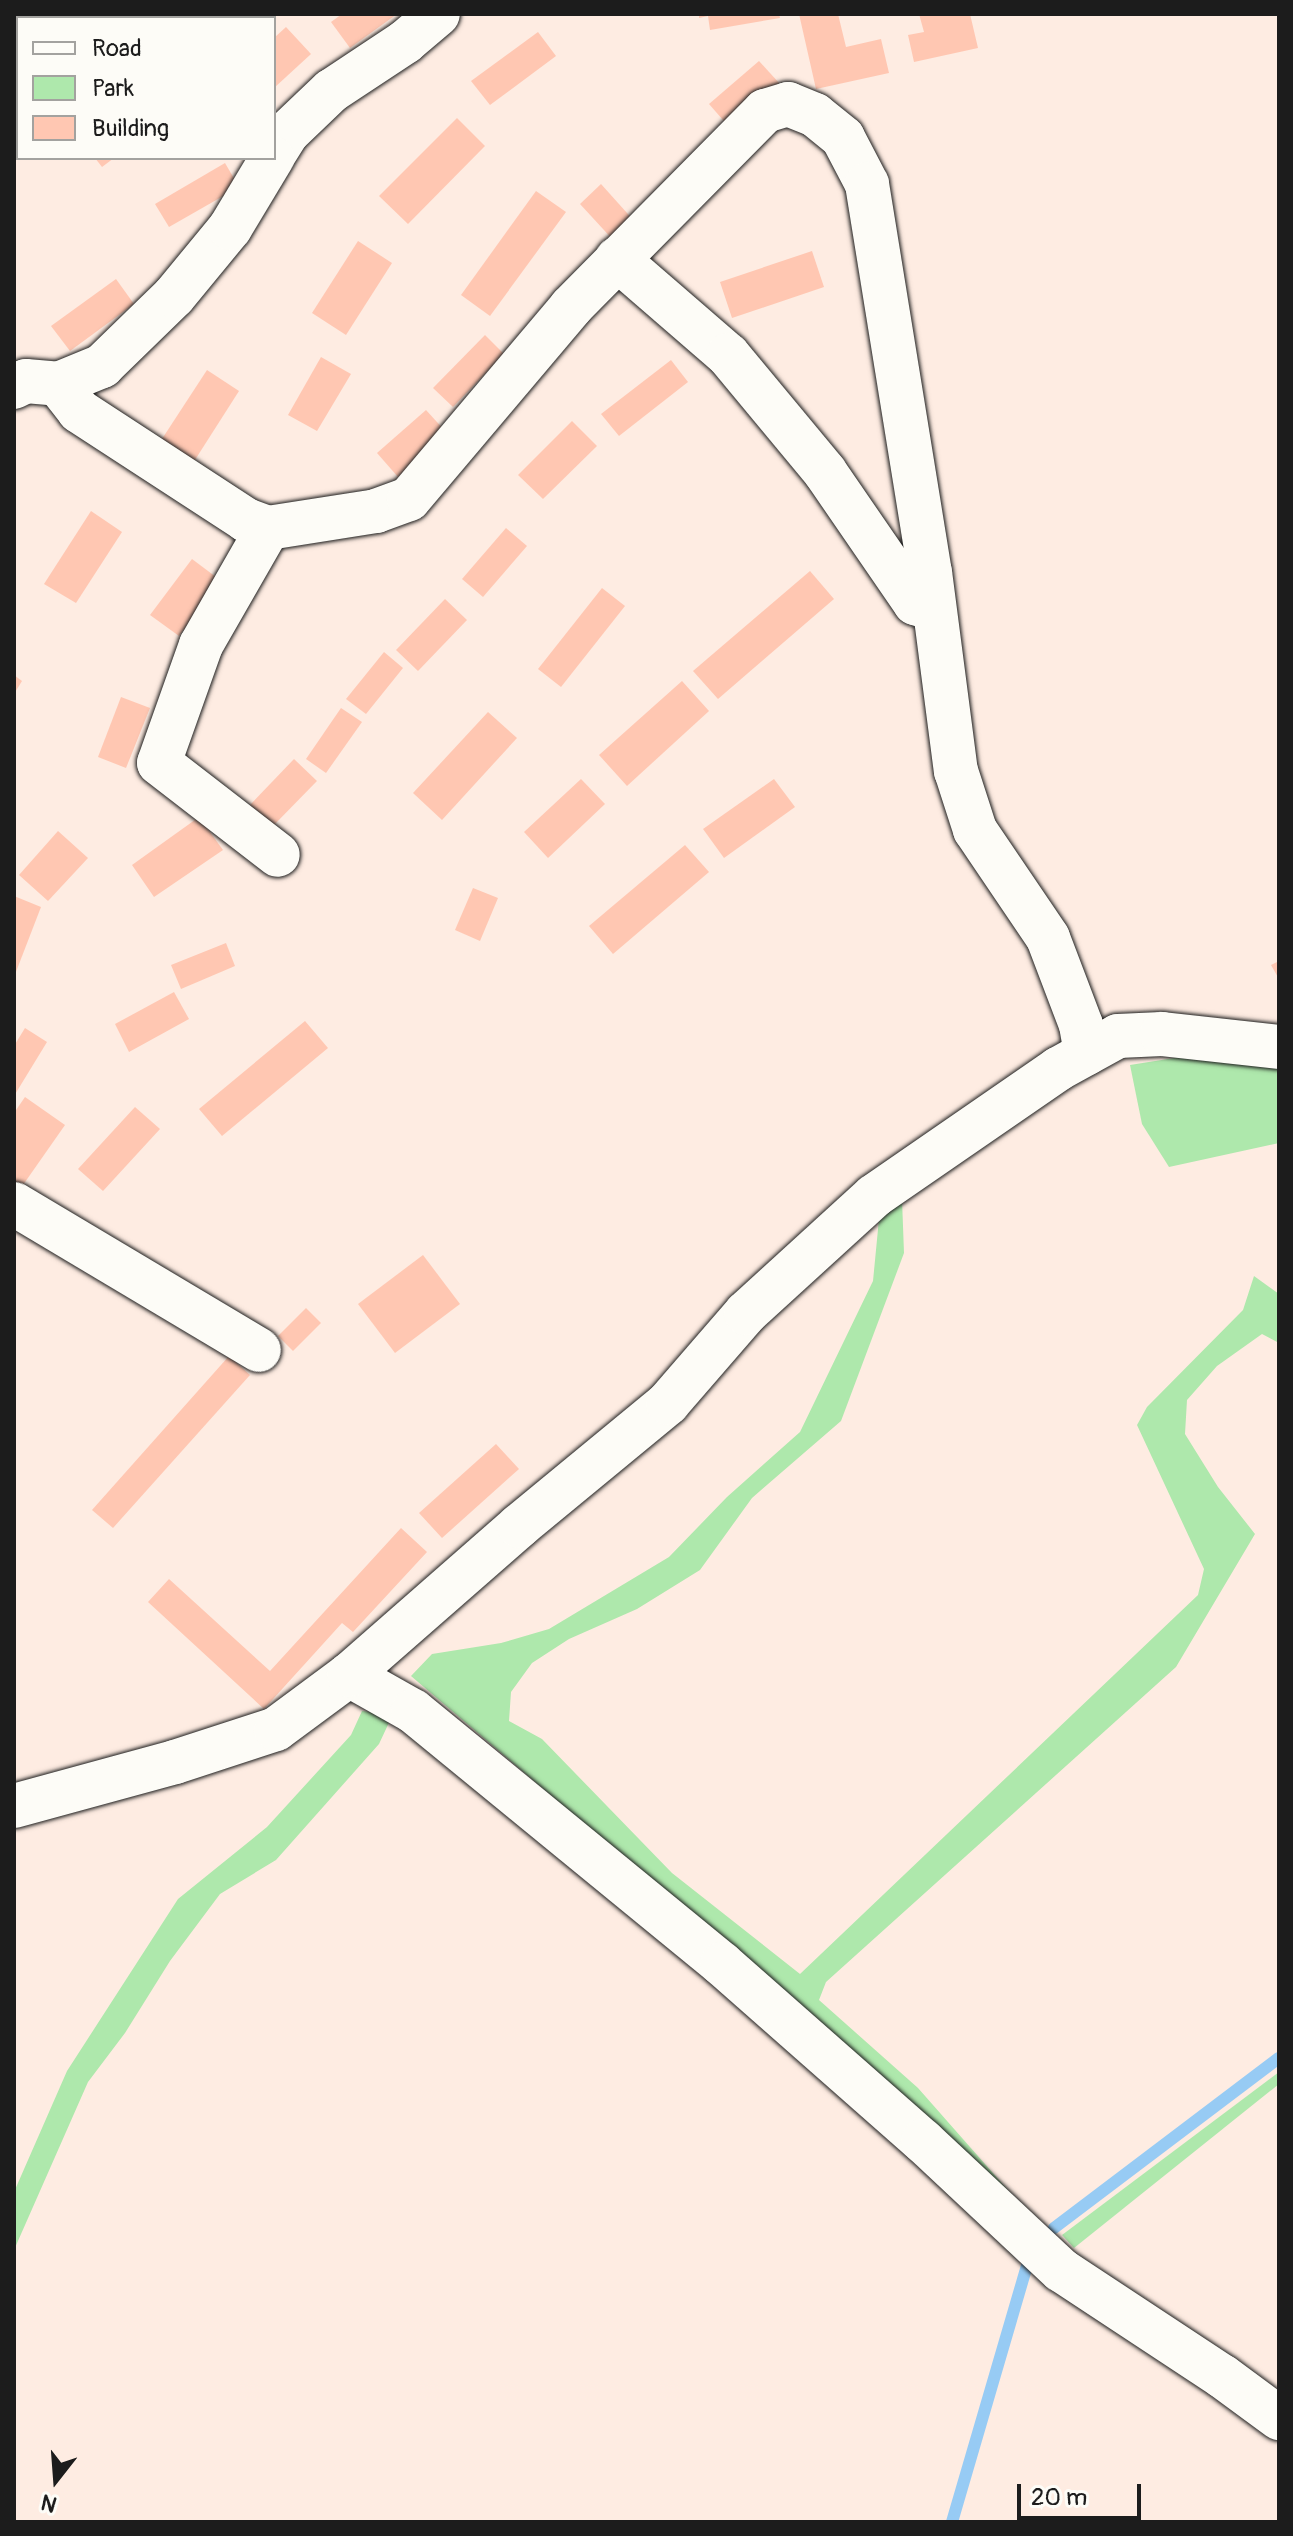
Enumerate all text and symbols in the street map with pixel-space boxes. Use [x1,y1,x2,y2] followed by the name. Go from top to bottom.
[16,16,276,160] legend
[92,34,142,63] text: Road
[92,74,134,103] text: Park
[92,114,169,143] text: Building
[16,2440,96,2520] north arrow
[1021,2468,1145,2518] scale bar
[1031,2483,1087,2512] text: 20 m
[38,2487,60,2519] text: N

